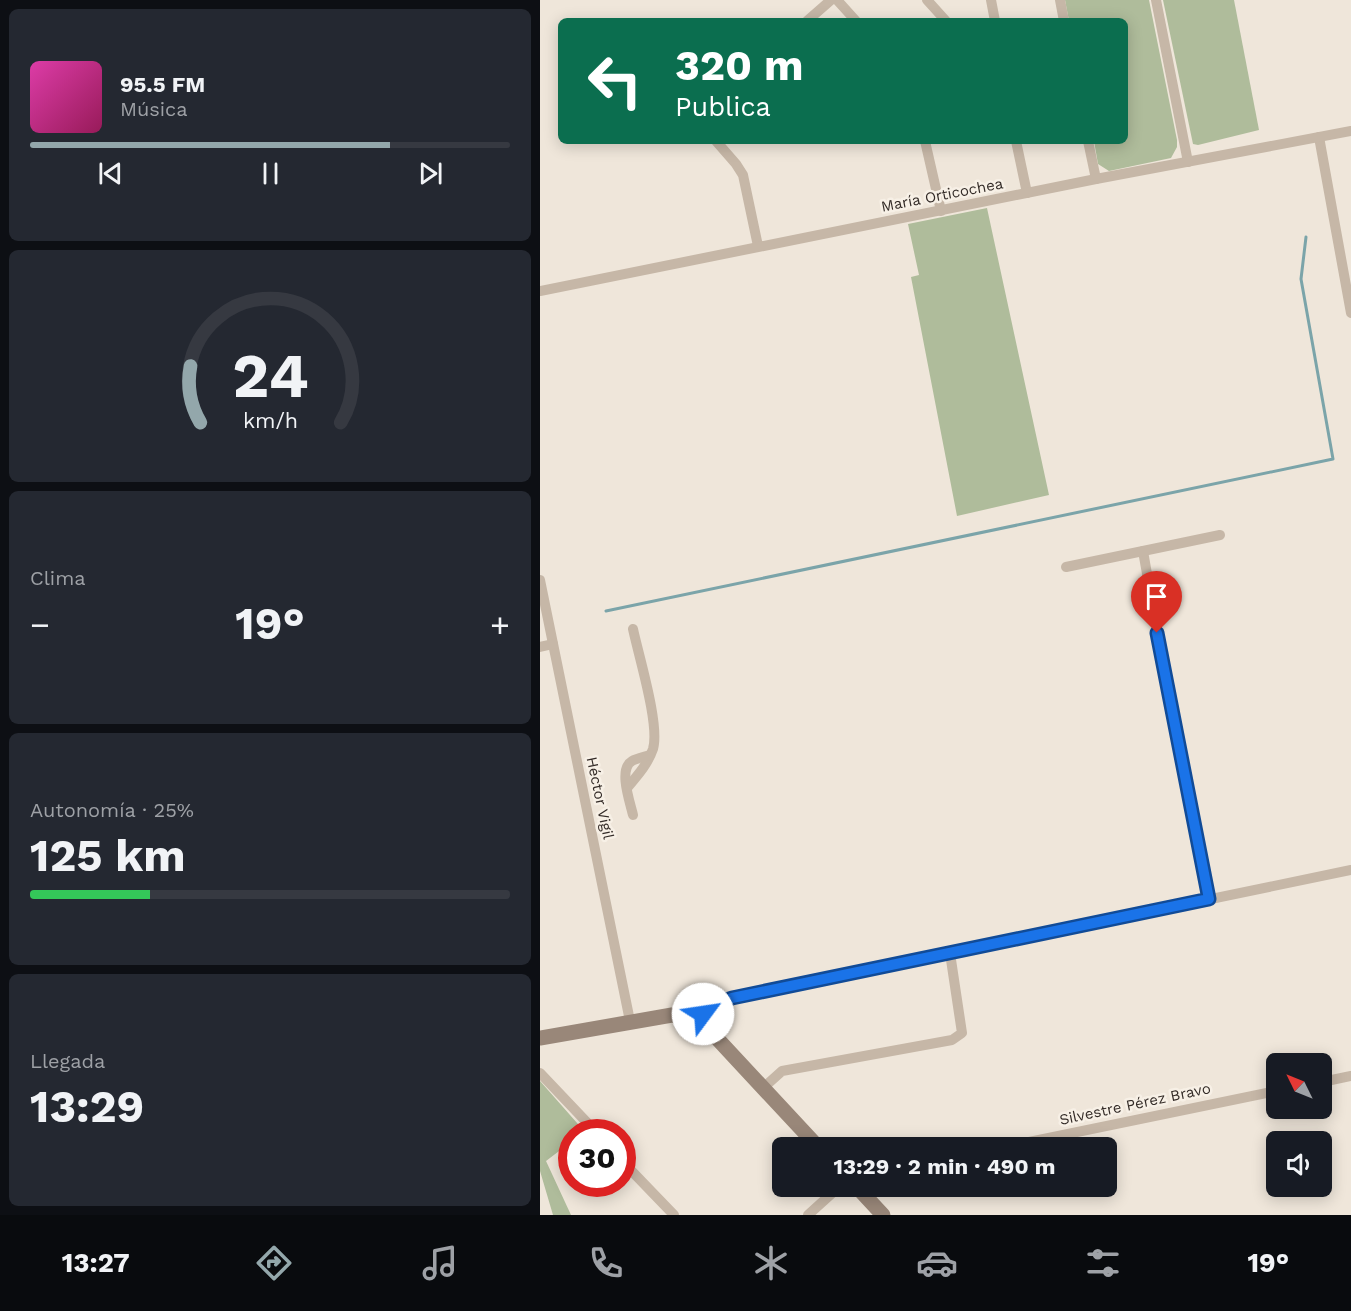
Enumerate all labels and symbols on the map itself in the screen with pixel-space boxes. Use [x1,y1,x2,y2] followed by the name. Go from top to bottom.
[879,174,1005,216] street label: María Orticochea
[1131,571,1182,633] pin
[582,755,618,841] street label: Héctor Vigil
[671,982,735,1046] position arrow
[1266,1053,1332,1119] north arrow
[1058,1079,1212,1129] street label: Silvestre Pérez Bravo
[558,1119,636,1197] speed limit sign: 30

